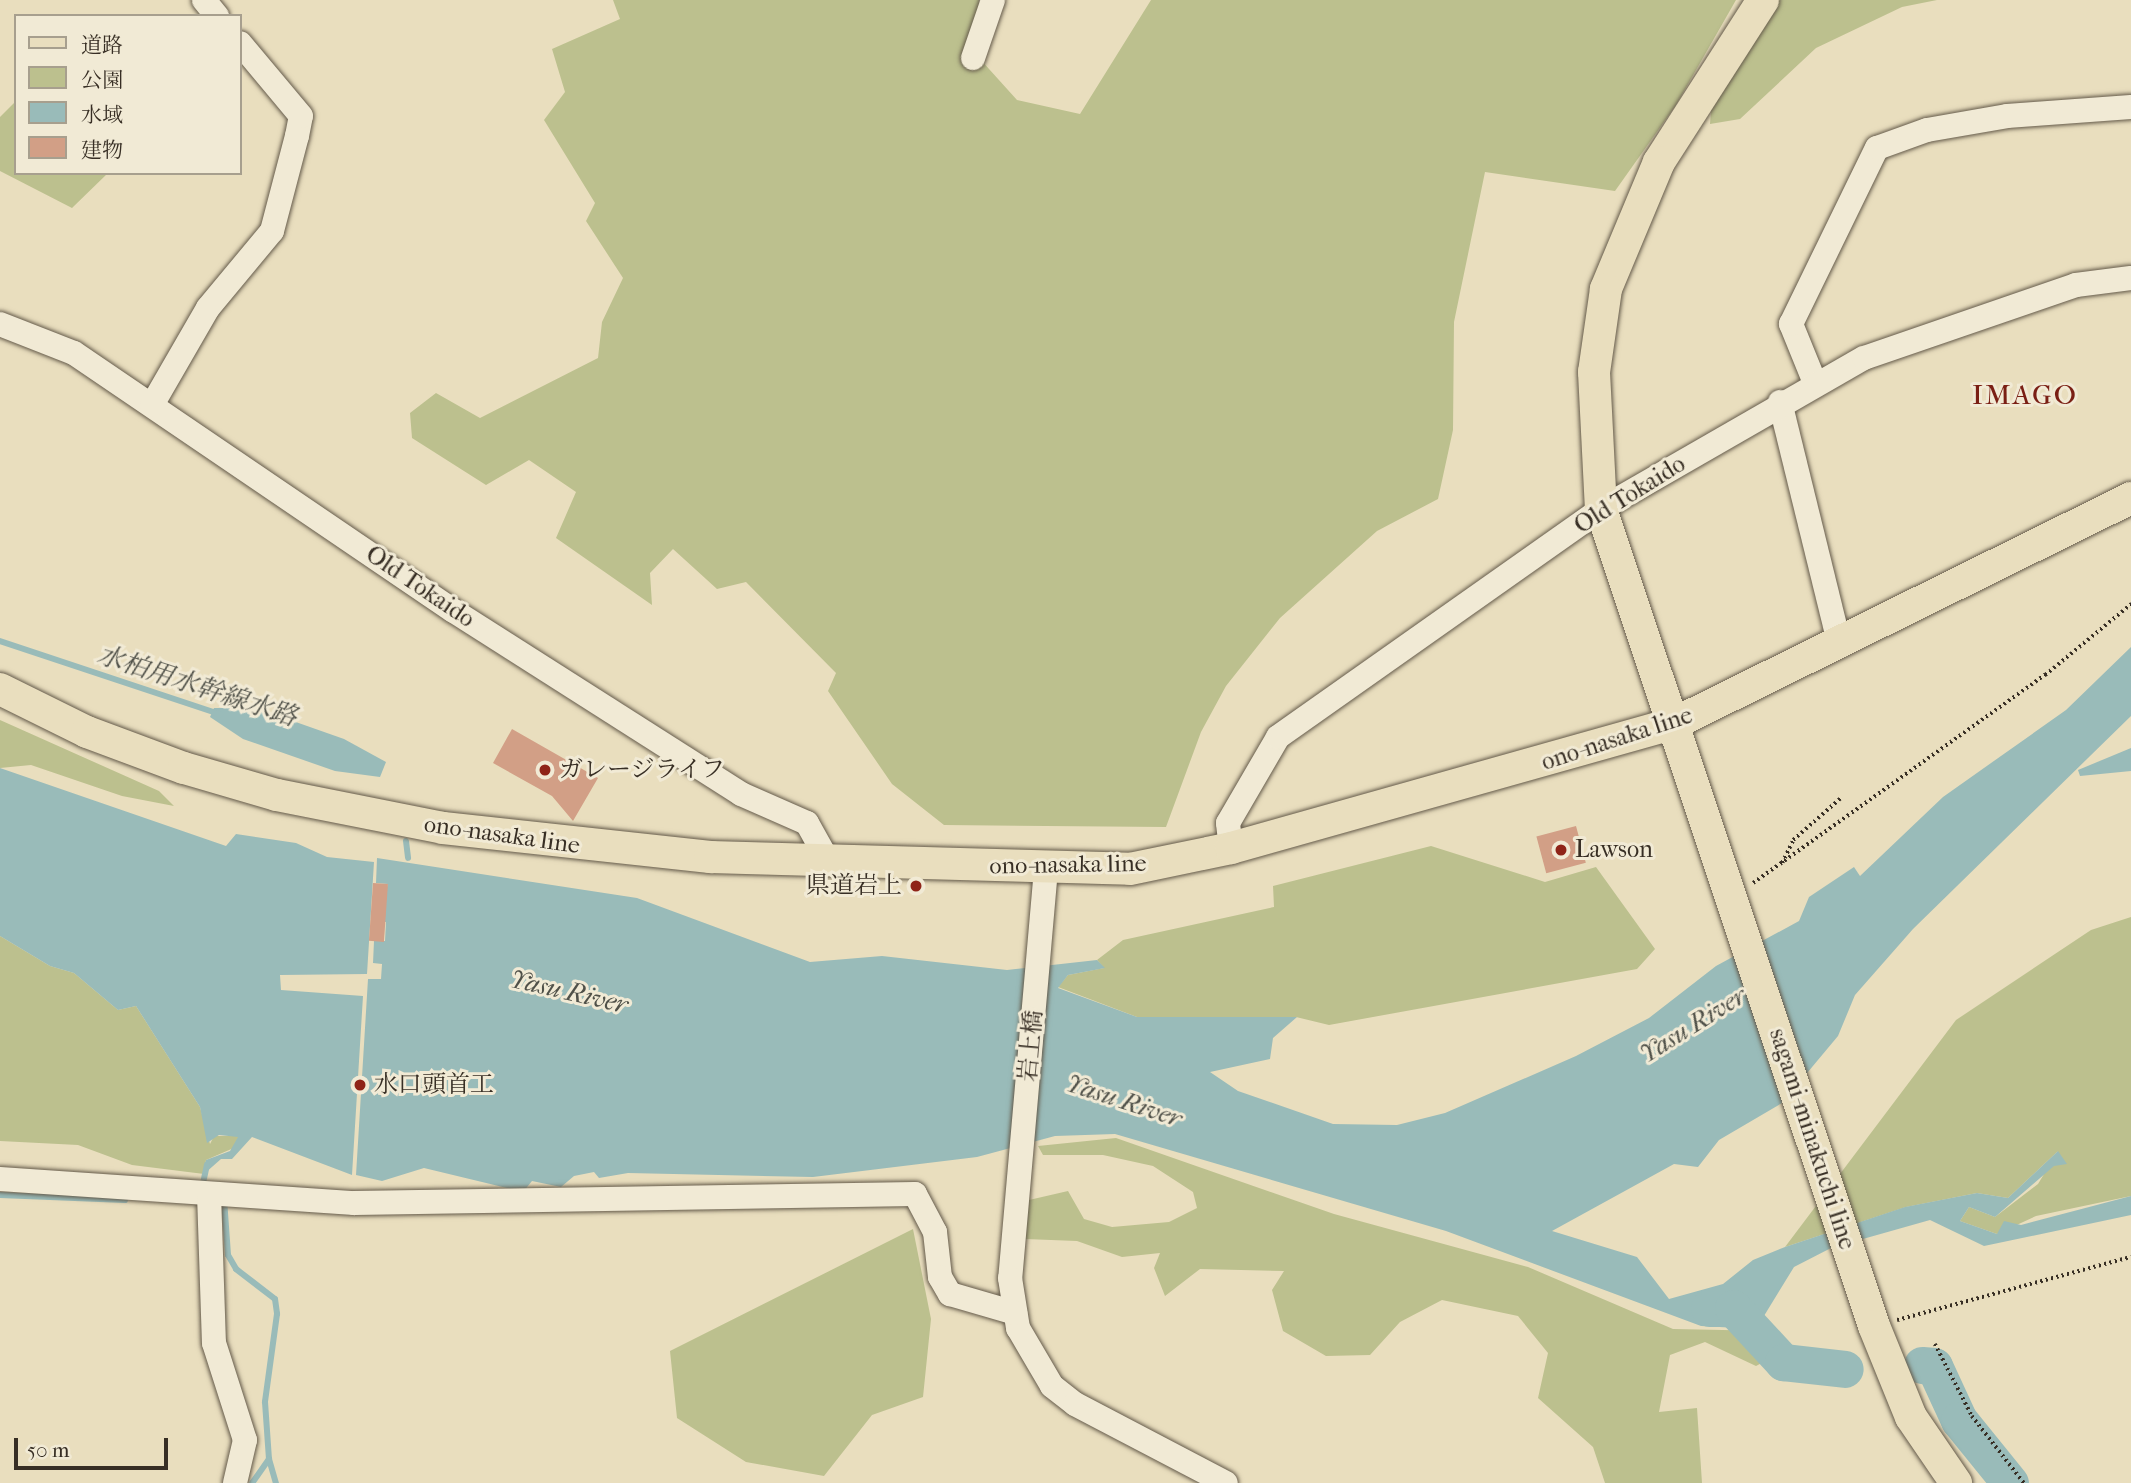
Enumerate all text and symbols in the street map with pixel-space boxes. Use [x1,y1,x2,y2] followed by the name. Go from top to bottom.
[14,14,242,175] legend
[81,33,123,57] text: 道路
[81,68,123,92] text: 公園
[81,103,123,127] text: 水域
[81,138,123,162] text: 建物
[1973,378,2077,412] district label: IMAGO
[1569,450,1691,540] street label: Old Tokaido
[360,540,480,634] street label: Old Tokaido
[93,639,301,733] water label: 水柏用水幹線水路
[1538,701,1696,777] street label: ono-nasaka line
[559,756,727,784] place label: ガレージライフ
[537,762,553,778] marker: ガレージライフ
[422,810,582,860] street label: ono-nasaka line
[1575,836,1653,864] place label: Lawson
[1553,842,1569,858] marker: Lawson
[989,849,1147,881] street label: ono-nasaka line
[806,872,902,900] place label: 県道岩上
[908,878,924,894] marker: 県道岩上
[507,963,631,1021] water label: Yasu River
[1634,980,1752,1070] water label: Yasu River
[1014,1009,1048,1083] street label: 岩上橋
[1763,1025,1861,1253] street label: sagami-minakuchi line
[1062,1068,1186,1134] water label: Yasu River
[374,1071,494,1099] place label: 水口頭首工
[352,1077,368,1093] marker: 水口頭首工
[18,1424,172,1468] scale bar
[27,1438,70,1462] text: 50 m

